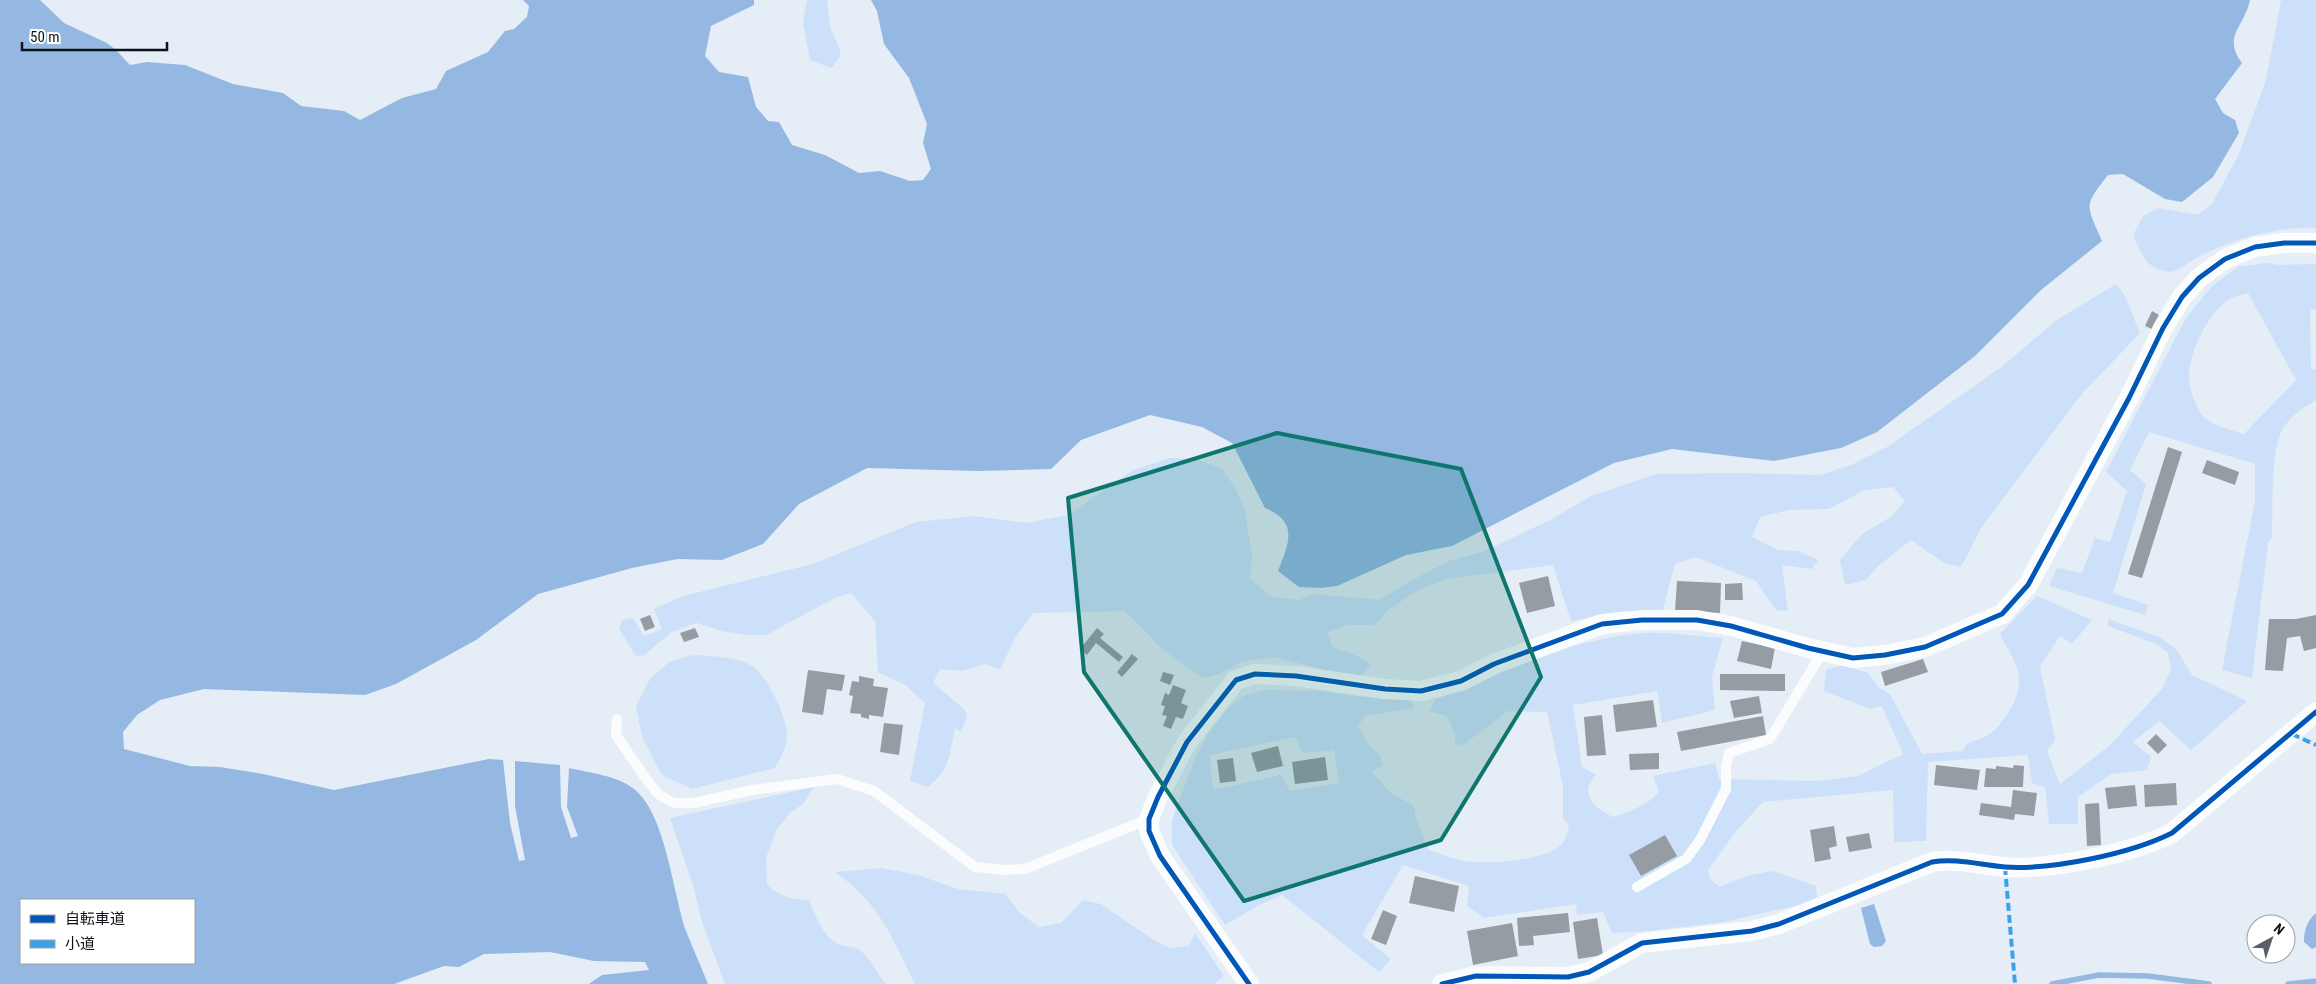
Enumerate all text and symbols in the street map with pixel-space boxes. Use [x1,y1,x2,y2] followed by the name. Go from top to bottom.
[22,20,168,52] scale bar
[30,28,60,46] text: 50 m
[20,899,195,964] legend
[65,910,125,928] text: 自転車道
[2246,914,2296,964] north arrow
[2271,920,2288,938] text: N
[65,935,95,953] text: 小道

